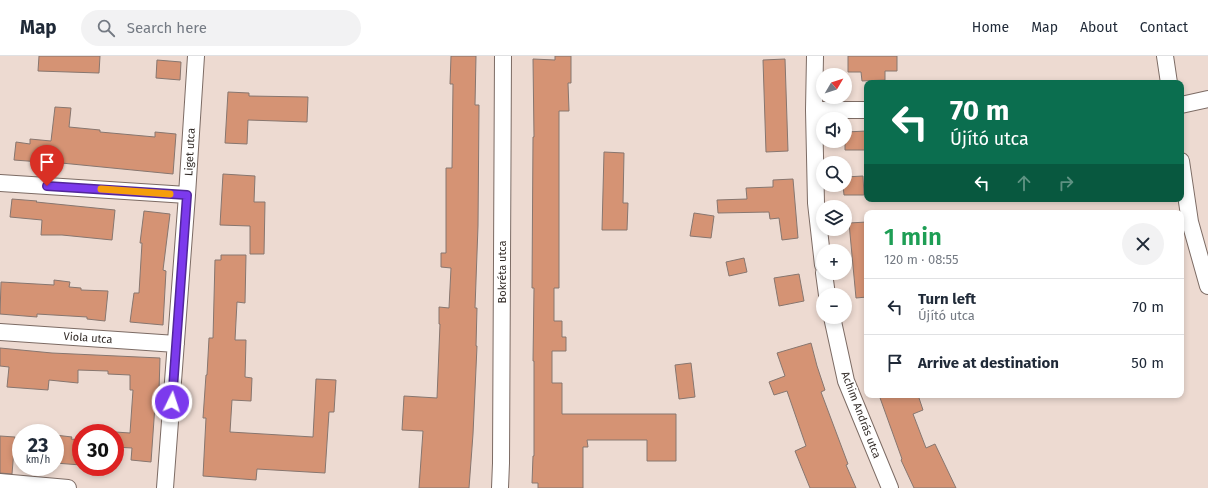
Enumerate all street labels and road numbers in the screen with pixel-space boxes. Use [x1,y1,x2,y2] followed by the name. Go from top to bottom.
[182,128,198,176] street label: Liget utca
[496,241,509,303] street label: Bokréta utca
[63,330,113,346] street label: Viola utca
[838,370,884,460] street label: Achim András utca

